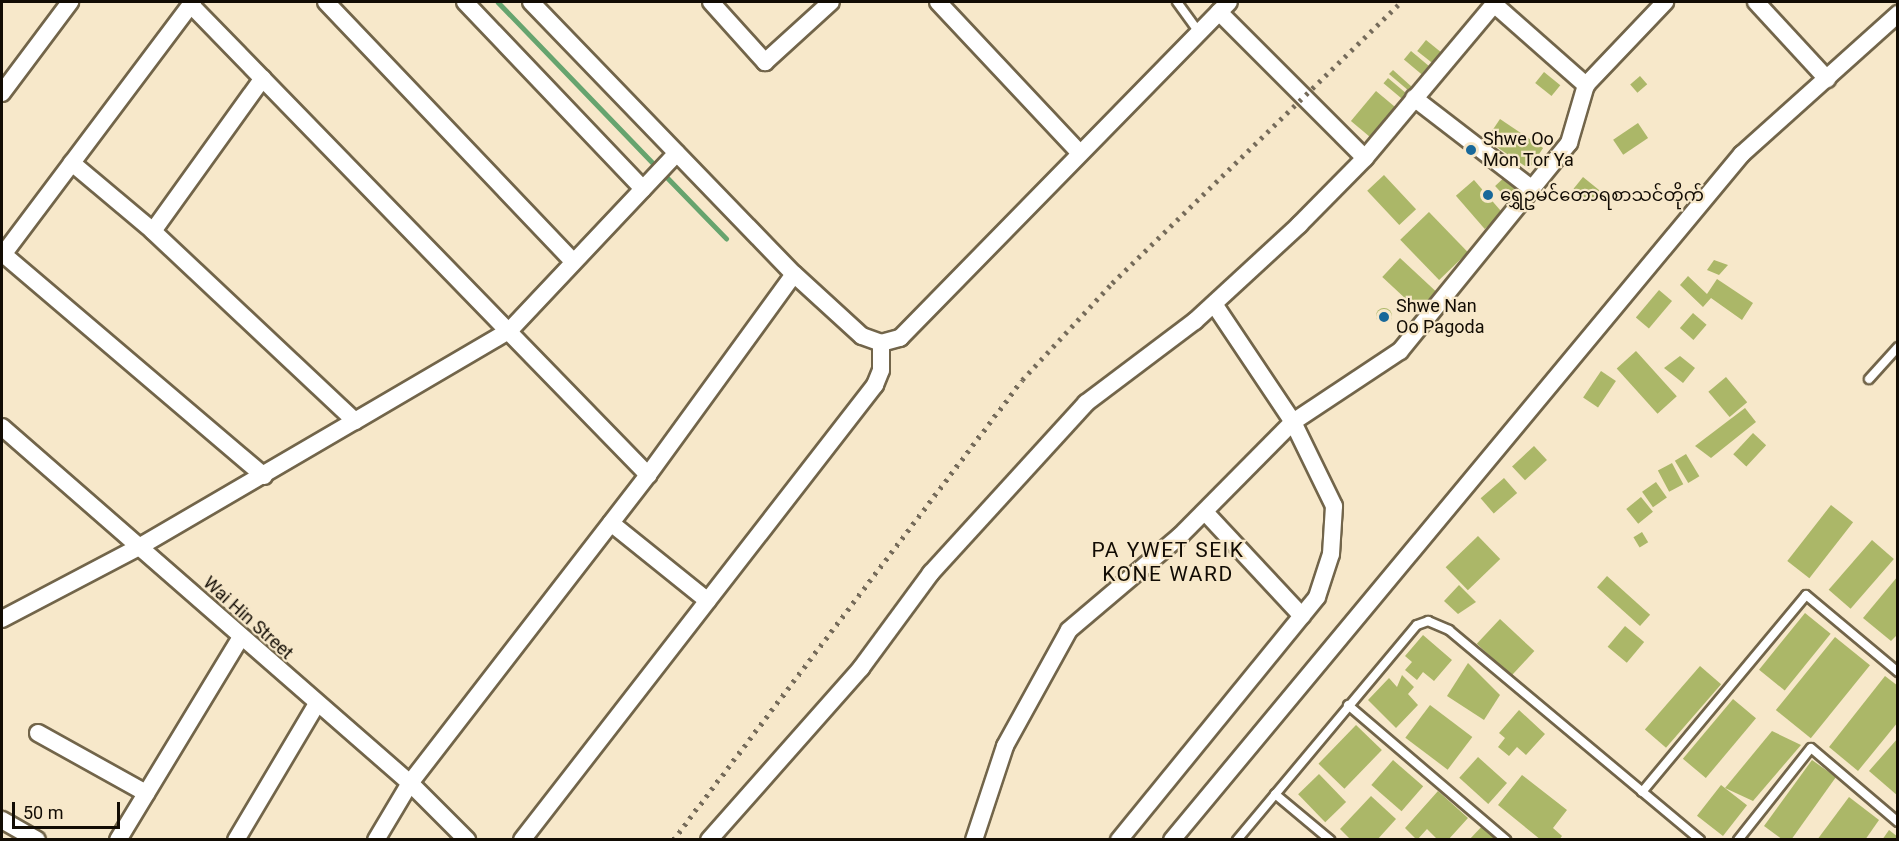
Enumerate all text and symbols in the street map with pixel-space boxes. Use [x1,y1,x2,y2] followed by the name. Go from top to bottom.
[1483,129,1574,172] place label: Shwe Oo Mon Tor Ya
[1464,143,1478,157] marker: Shwe Oo Mon Tor Ya
[1500,184,1704,206] place label: ရွှေဥမင်တောရစာသင်တိုက်
[1481,188,1495,202] marker: ရွှေဥမင်တောရစာသင်တိုက်
[1396,296,1484,338] place label: Shwe Nan Oo Pagoda
[1377,310,1391,324] marker: Shwe Nan Oo Pagoda
[1091,537,1245,587] district label: PA YWET SEIK KONE WARD
[199,572,297,664] street label: Wai Hin Street
[15,790,123,828] scale bar
[23,802,63,823] text: 50 m

